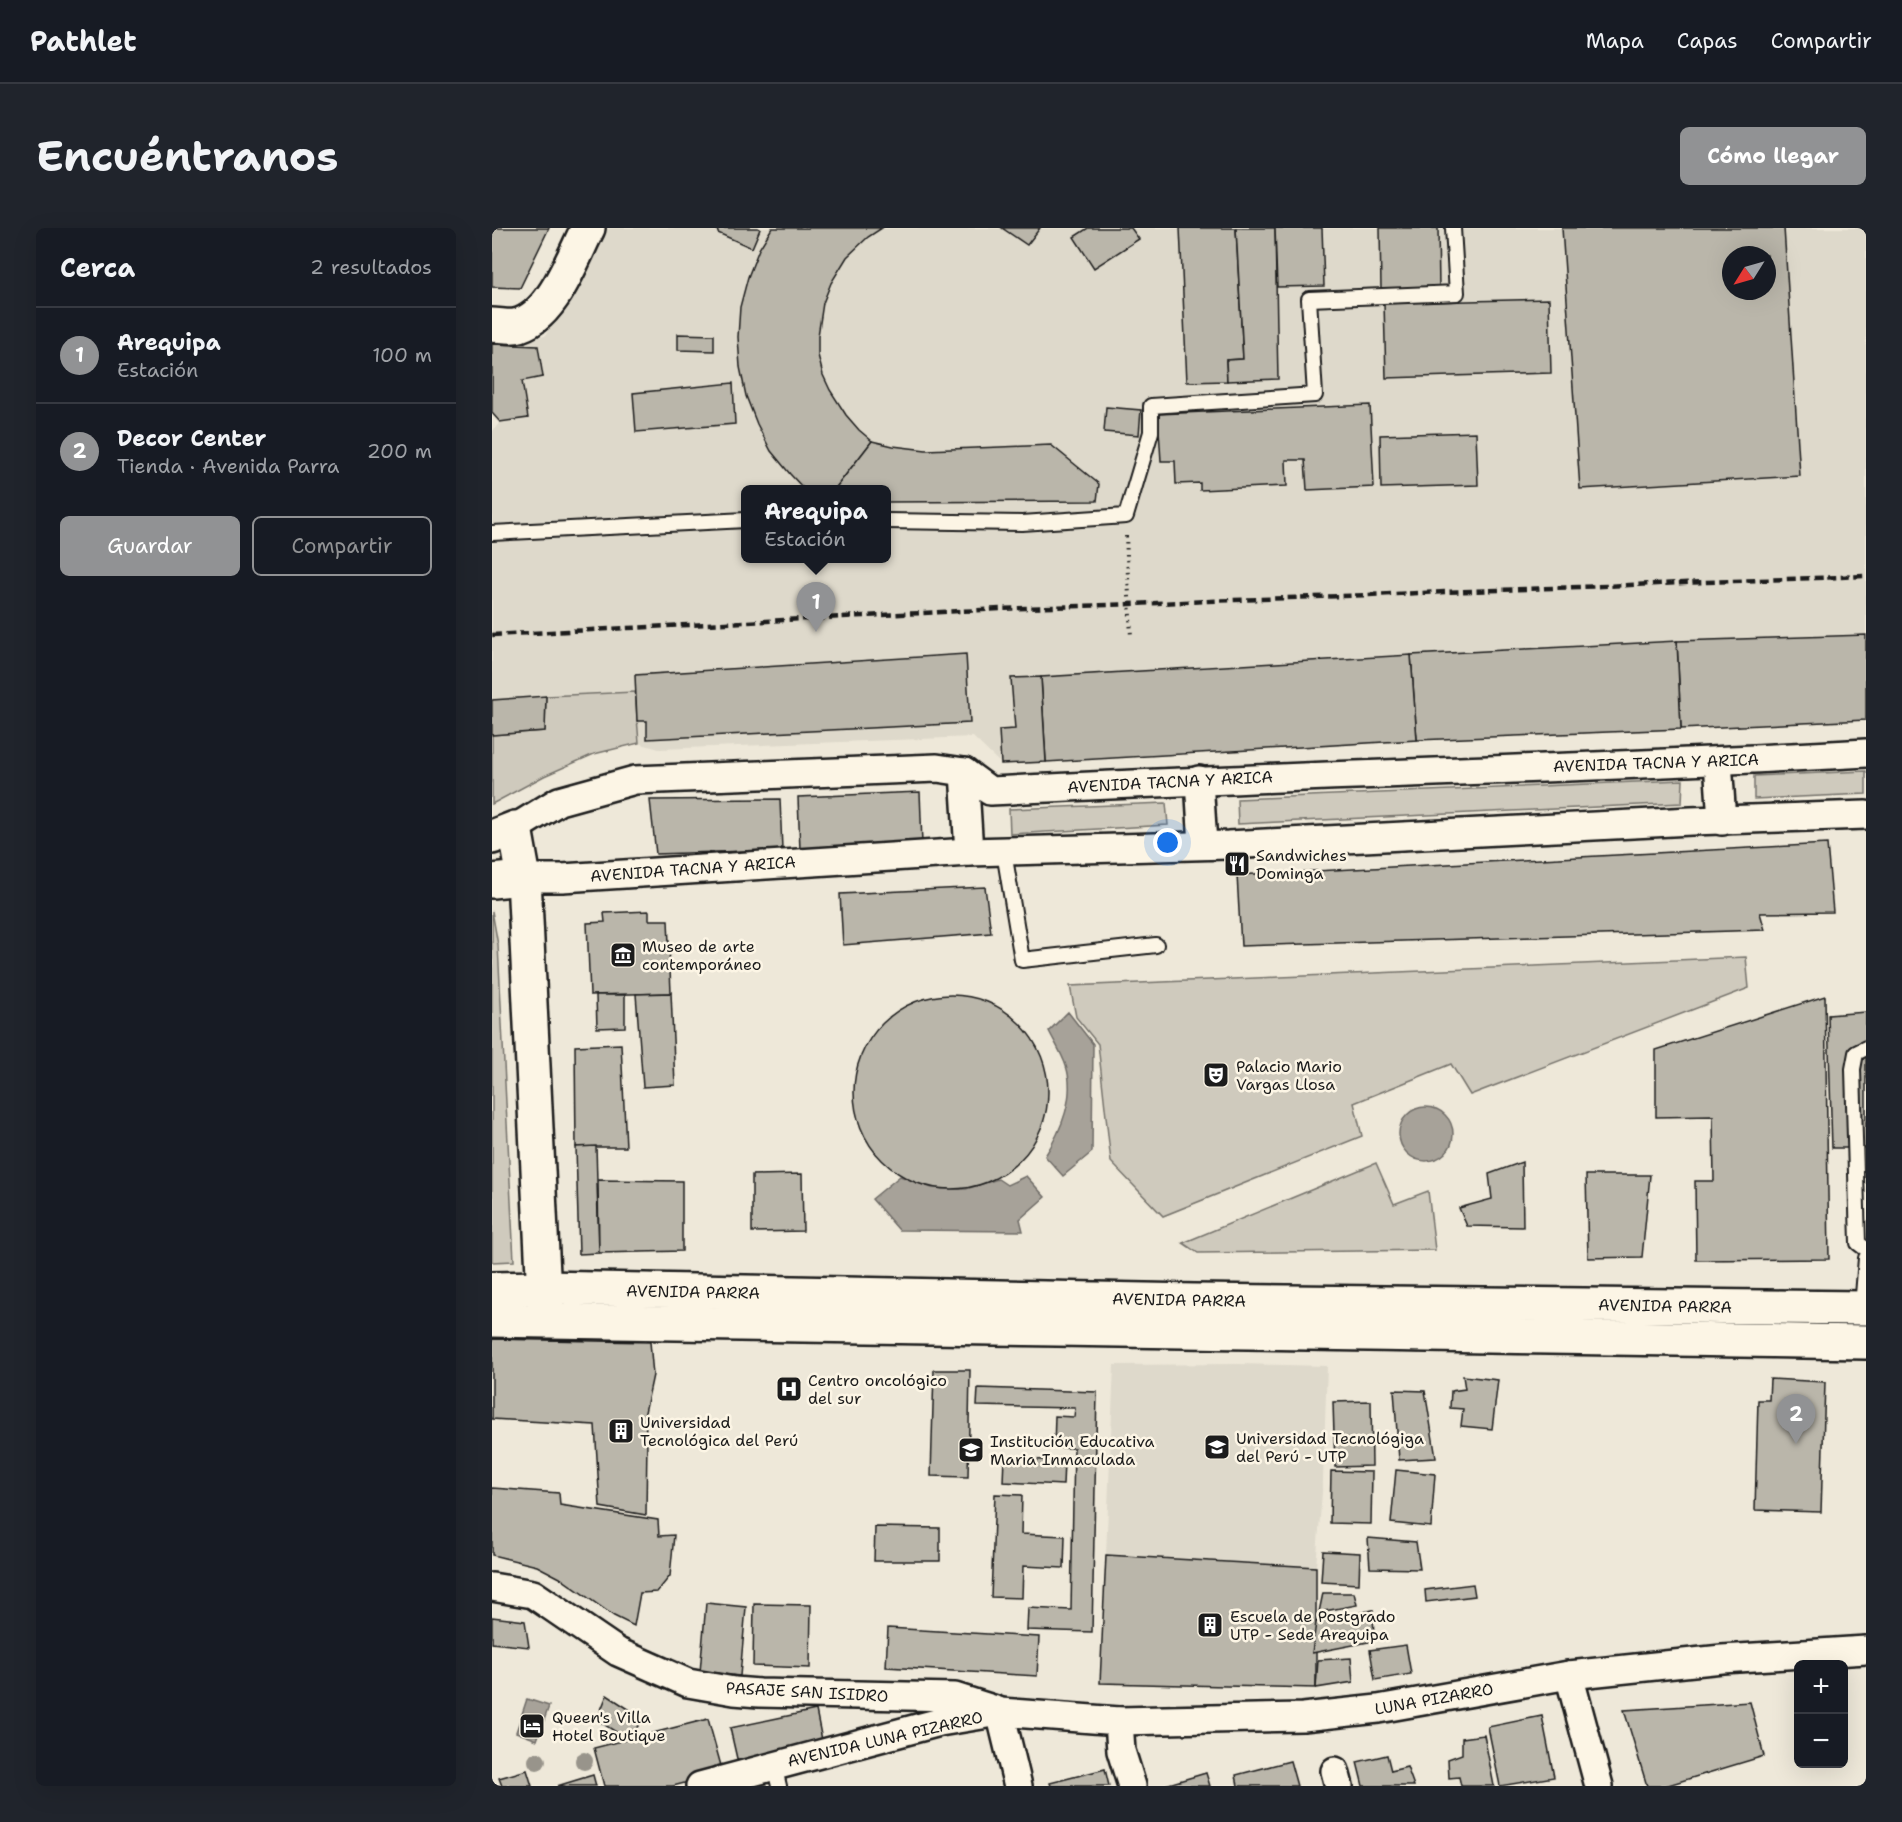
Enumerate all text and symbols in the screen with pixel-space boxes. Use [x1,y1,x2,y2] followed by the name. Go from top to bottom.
[30,22,137,60] text: Pathlet
[1586,27,1644,55] text: Mapa
[1677,27,1738,55] text: Capas
[1771,27,1872,55] text: Compartir
[1680,127,1866,185] button: Cómo llegar
[36,128,338,184] text: Encuéntranos
[1722,246,1776,300] north arrow
[60,250,135,285] text: Cerca
[310,254,432,280] text: 2 resultados
[117,328,221,357] text: Arequipa
[75,342,84,368] text: 1
[372,342,432,368] text: 100 m
[117,357,198,383] text: Estación
[117,424,266,453] text: Decor Center
[73,438,87,464] text: 2
[367,438,432,464] text: 200 m
[117,453,339,479] text: Tienda · Avenida Parra
[741,485,891,563] popup
[764,497,868,526] text: Arequipa
[60,516,240,576] button: Guardar
[252,516,432,576] button: Compartir
[764,526,846,552] text: Estación
[796,582,836,632] pin: 1
[1553,749,1759,777] street label: AVENIDA TACNA Y ARICA
[1067,766,1273,798] street label: AVENIDA TACNA Y ARICA
[1153,828,1182,857] your location
[1256,845,1347,884] place label: Sandwiches Dominga
[1222,849,1252,879] restaurant icon: Sandwiches Dominga
[589,851,797,887] street label: AVENIDA TACNA Y ARICA
[642,936,762,975] place label: Museo de arte contemporáneo
[608,940,638,970] museum icon: Museo de arte contemporáneo
[1236,1056,1342,1095] place label: Palacio Mario Vargas Llosa
[1201,1060,1231,1090] theatre icon: Palacio Mario Vargas Llosa
[626,1280,760,1304] street label: AVENIDA PARRA
[1112,1288,1246,1312] street label: AVENIDA PARRA
[1598,1294,1732,1318] street label: AVENIDA PARRA
[808,1370,947,1409] place label: Centro oncológico del sur
[774,1374,804,1404] hospital icon: Centro oncológico del sur
[1776,1394,1816,1444] pin: 2
[640,1412,798,1451] place label: Universidad Tecnológica del Perú
[606,1416,636,1446] building icon: Universidad Tecnológica del Perú
[1236,1428,1424,1467] place label: Universidad Tecnológiga del Perú - UTP
[990,1431,1155,1470] place label: Institución Educativa Maria Inmaculada
[1202,1432,1232,1462] school or university icon: Universidad Tecnológiga del Perú - UTP
[956,1435,986,1465] school or university icon: Institución Educativa Maria Inmaculada
[1230,1606,1395,1645] place label: Escuela de Postgrado UTP - Sede Arequipa
[1195,1610,1225,1640] building icon: Escuela de Postgrado UTP - Sede Arequipa
[1794,1660,1848,1768] map controls
[1794,1660,1848,1714] button: +
[725,1677,889,1707] street label: PASAJE SAN ISIDRO
[1373,1678,1495,1720] street label: LUNA PIZARRO
[785,1706,985,1772] street label: AVENIDA LUNA PIZARRO
[552,1707,666,1746] place label: Queen's Villa Hotel Boutique
[517,1711,547,1741] hotel icon: Queen's Villa Hotel Boutique
[1794,1714,1848,1768] button: −

